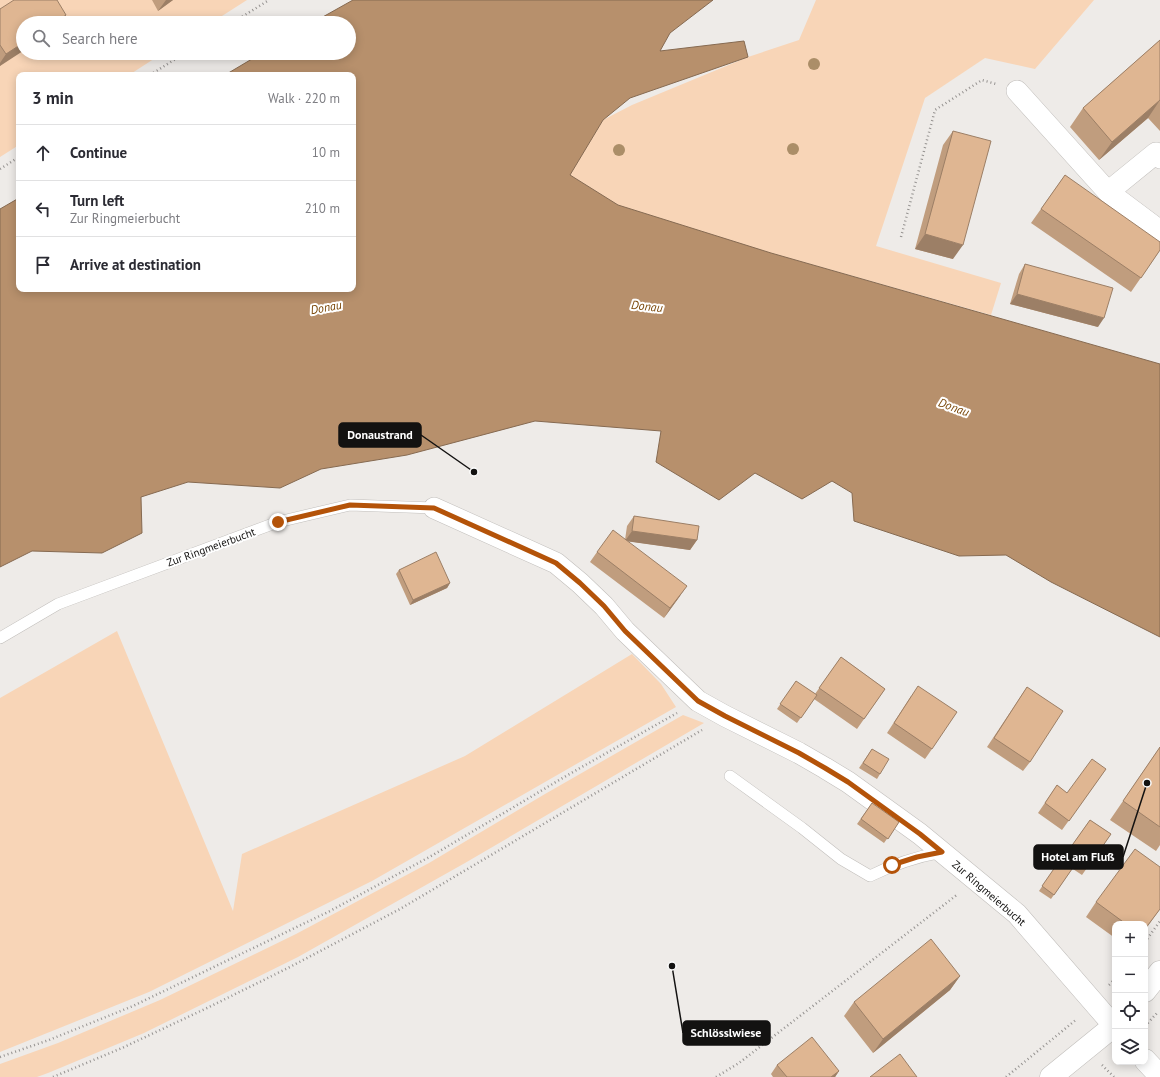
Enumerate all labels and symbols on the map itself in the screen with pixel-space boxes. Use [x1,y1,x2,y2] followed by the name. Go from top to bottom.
[309,297,343,317] water label: Donau
[630,297,664,315] water label: Donau
[937,395,971,419] water label: Donau
[339,423,421,447] callout: Donaustrand
[347,427,413,442] text: Donaustrand
[269,513,287,531] route end
[165,524,257,570] street label: Zur Ringmeierbucht
[1034,845,1123,869] callout: Hotel am Fluß
[1041,849,1115,864] text: Hotel am Fluß
[883,856,901,874] route start
[949,857,1029,929] street label: Zur Ringmeierbucht
[683,1021,770,1045] callout: Schlösslwiese
[691,1025,761,1040] text: Schlösslwiese

